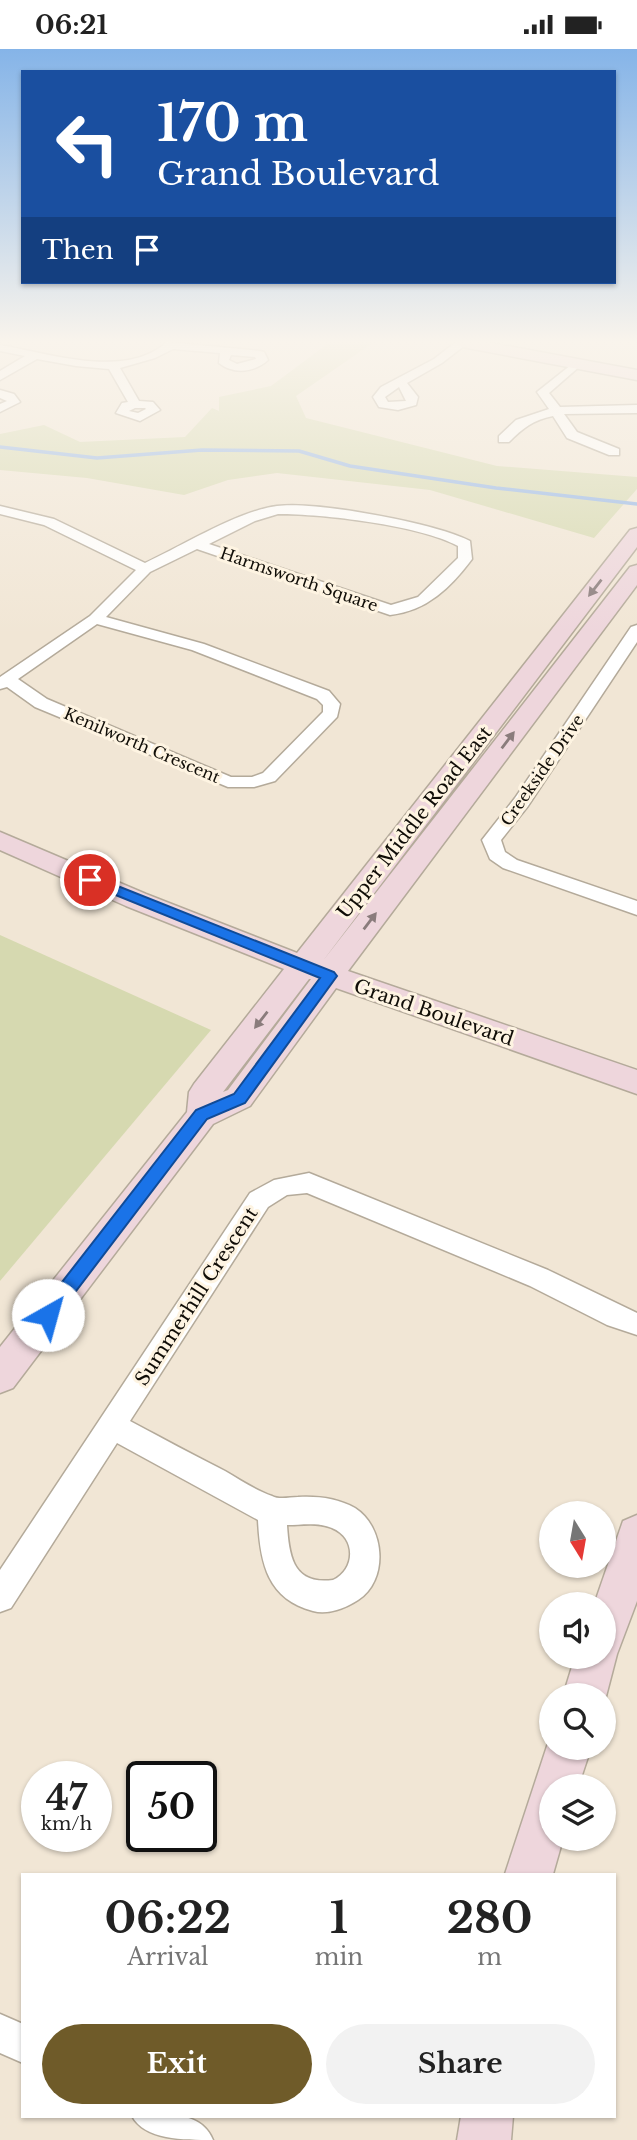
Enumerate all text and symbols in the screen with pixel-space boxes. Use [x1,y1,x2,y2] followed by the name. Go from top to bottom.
[35,9,108,41] text: 06:21
[157,93,308,154] text: 170 m
[42,98,133,189] icon: left
[157,154,439,194] text: Grand Boulevard
[128,231,166,269] icon: arrive
[42,234,114,266] text: Then
[217,543,381,615] street label: Harmsworth Square
[588,578,603,596] one-way arrow
[61,703,223,787] street label: Kenilworth Crescent
[496,710,588,830] street label: Creekside Drive
[332,721,497,923] street label: Upper Middle Road East
[501,731,515,749] one-way arrow
[60,850,120,910] pin
[71,861,109,899] icon: arrive
[363,912,377,930] one-way arrow
[351,974,517,1051] street label: Grand Boulevard
[253,1011,268,1029] one-way arrow
[130,1202,263,1390] street label: Summerhill Crescent
[11,1278,85,1352] position arrow
[539,1501,616,1579] north arrow
[539,1501,616,1851] map controls
[539,1592,616,1669] button: sound
[539,1683,616,1760] button: search
[126,1761,217,1852] speed limit sign: 50
[539,1774,616,1851] button: layers
[46,1776,87,1819] text: 47
[41,1813,92,1835] text: km/h
[105,1892,231,1944] text: 06:22
[330,1892,348,1944] text: 1
[447,1892,532,1944] text: 280
[127,1943,209,1971] text: Arrival
[315,1943,363,1971] text: min
[477,1943,502,1971] text: m
[42,2024,312,2104] button: Exit
[326,2024,595,2104] button: Share

